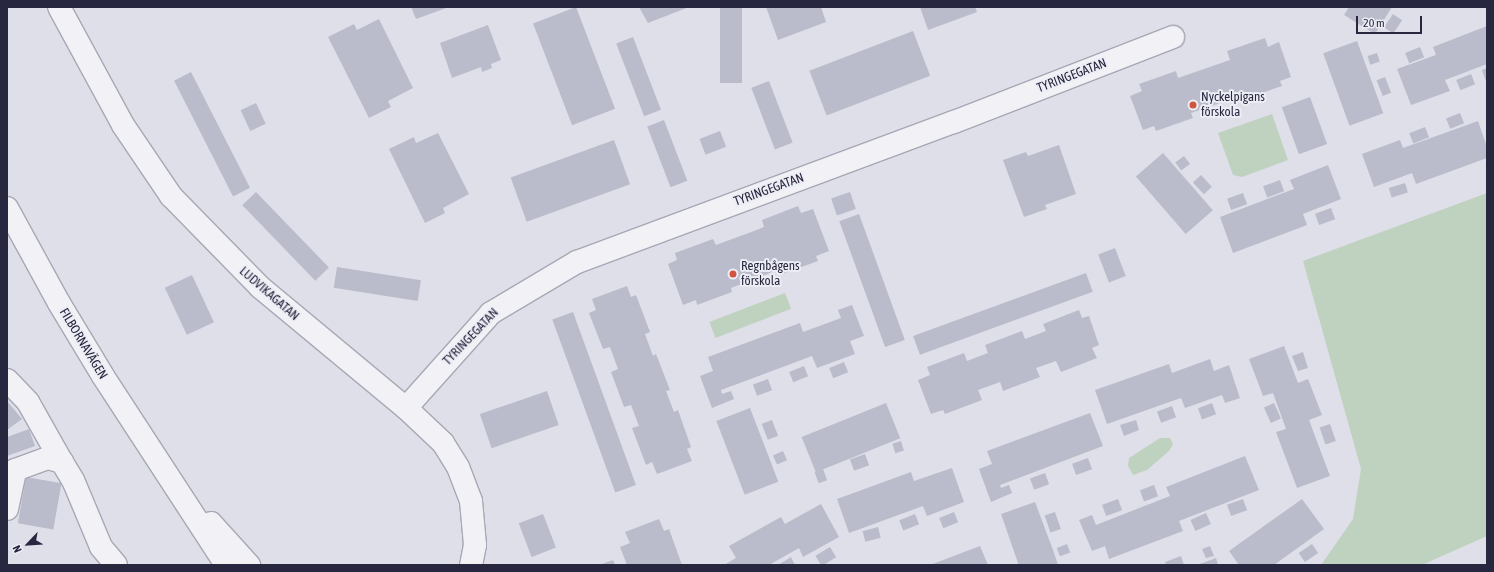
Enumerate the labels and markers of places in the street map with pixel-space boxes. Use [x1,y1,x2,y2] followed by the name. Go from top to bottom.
[1201,90,1265,121] place label: Nyckelpigans förskola
[1188,100,1198,110] marker: Nyckelpigans förskola
[741,259,800,290] place label: Regnbågens förskola
[728,269,738,279] marker: Regnbågens förskola

